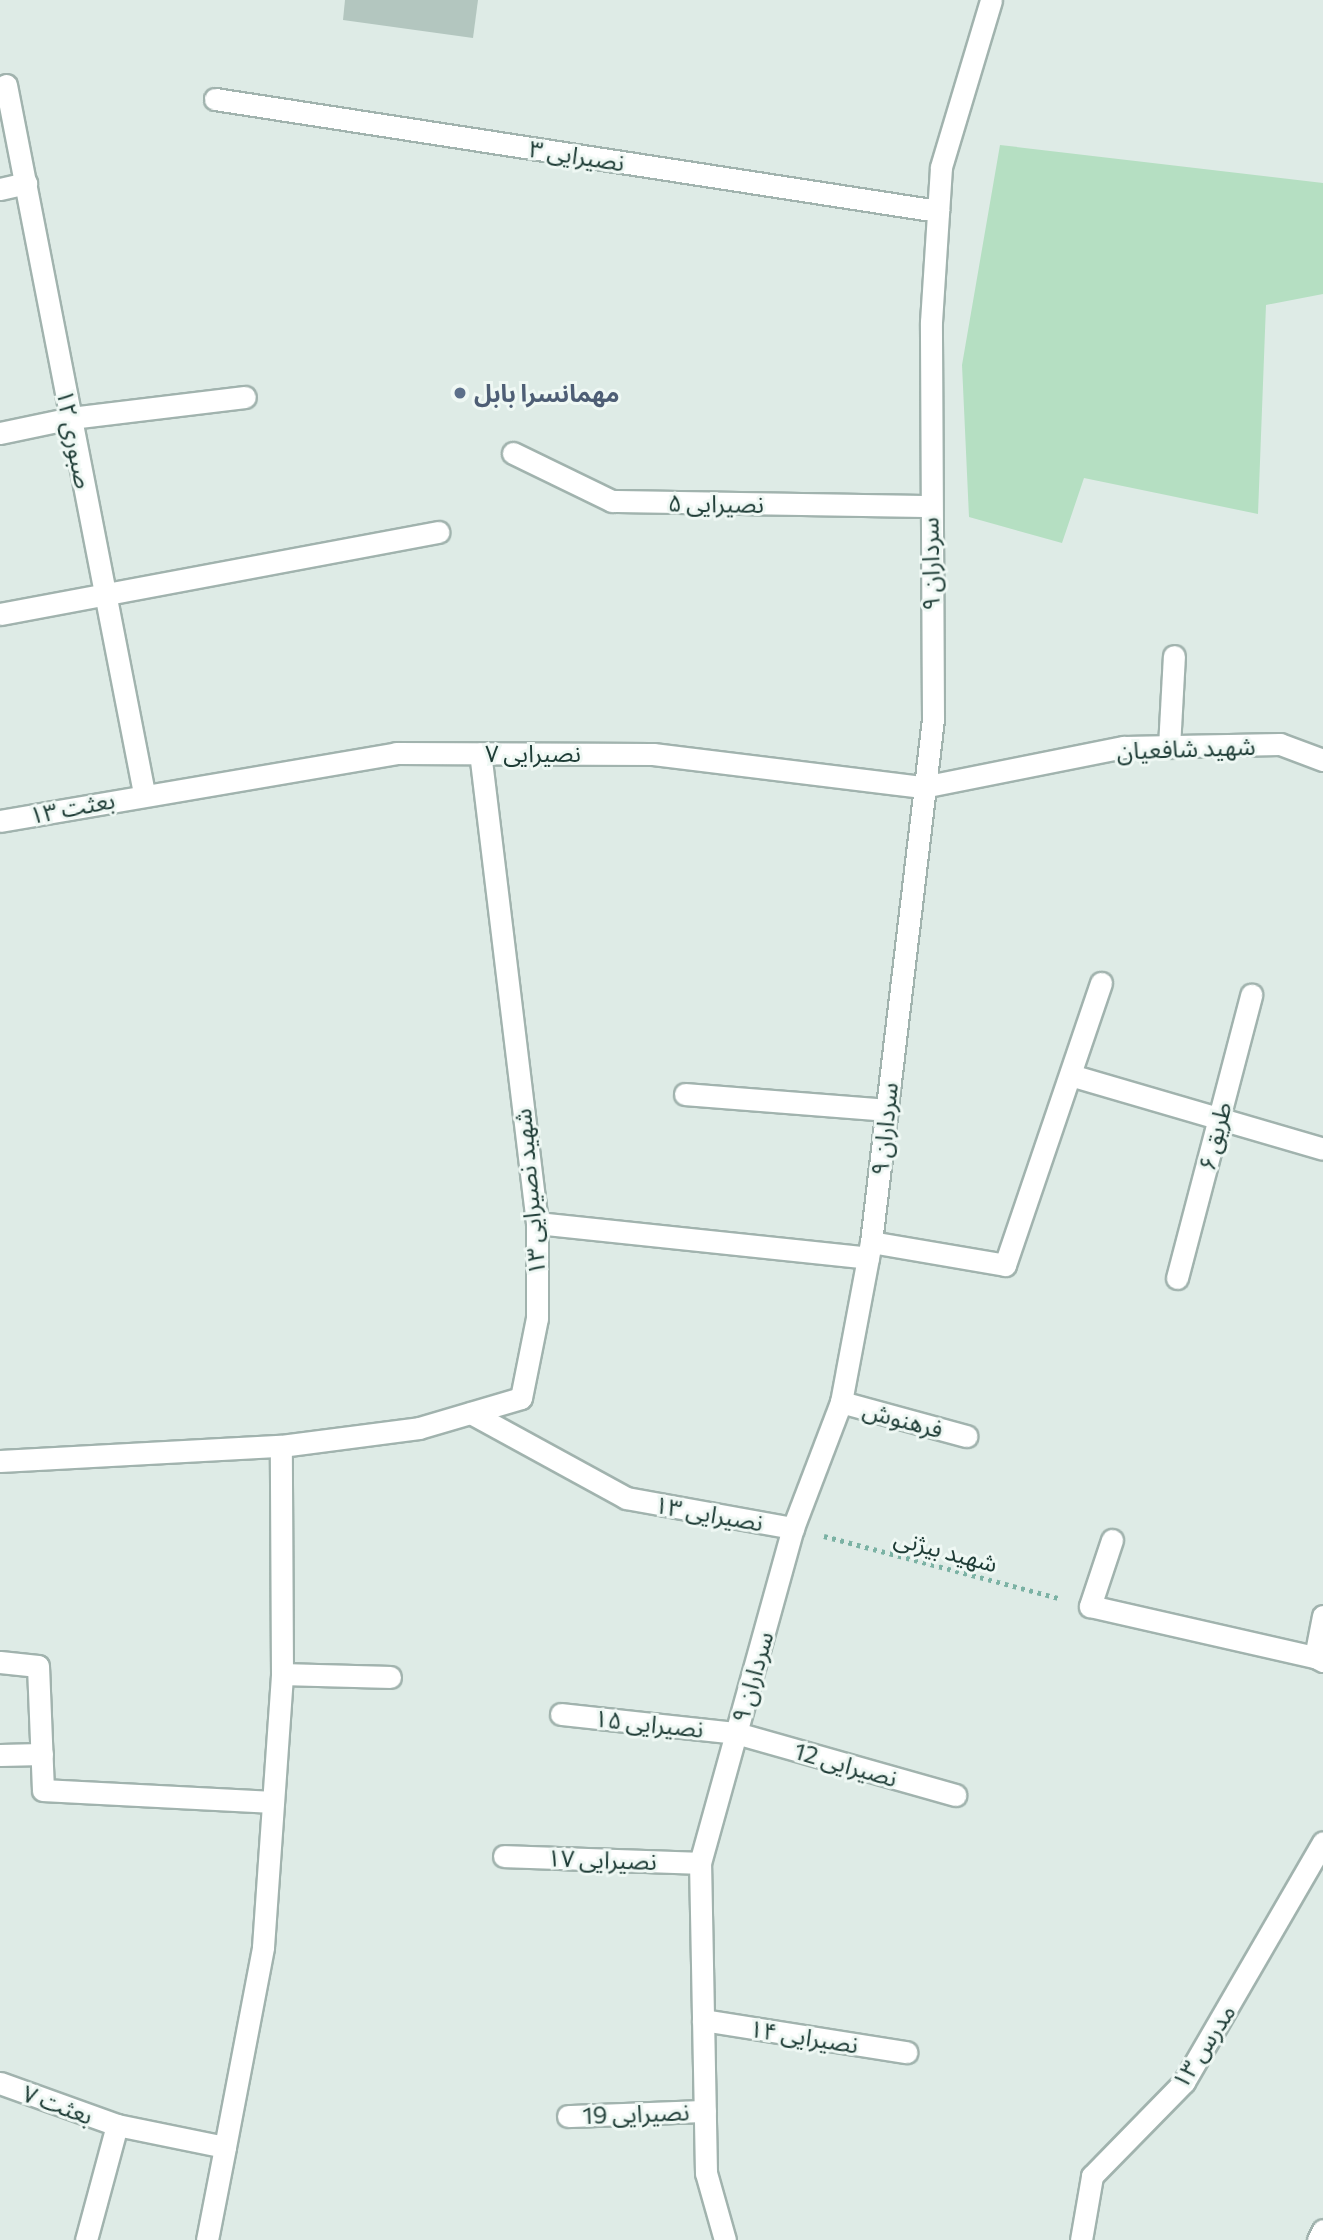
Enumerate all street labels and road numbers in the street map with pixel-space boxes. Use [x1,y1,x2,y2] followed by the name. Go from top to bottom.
[527,133,627,177] street label: نصیرایی ۳
[51,387,99,491] street label: صبوری ۱۲
[668,488,764,518] street label: نصیرایی ۵
[915,517,945,611] street label: سرداران ۹
[1116,731,1256,765] street label: شهید شافعیان
[485,739,581,767] street label: نصیرایی ۷
[27,785,117,829] street label: بعثت ۱۳
[865,1081,903,1177] street label: سرداران ۹
[1191,1099,1237,1173] street label: طریق ۶
[507,1108,551,1276] street label: شهید نصیرایی ۱۳
[860,1395,946,1443] street label: فرهنوش
[652,1489,766,1537] street label: نصیرایی ۱۳
[891,1522,1001,1578] street label: شهید بیژنی
[725,1628,779,1726] street label: سرداران ۹
[593,1703,705,1743] street label: نصیرایی ۱۵
[791,1736,901,1792] street label: نصیرایی 12
[547,1843,657,1875] street label: نصیرایی ۱۷
[1165,1999,1241,2093] street label: مدرس ۱۳
[748,2013,860,2059] street label: نصیرایی ۱۴
[19,2078,97,2130] street label: بعثت ۷
[582,2097,690,2129] street label: نصیرایی 19

